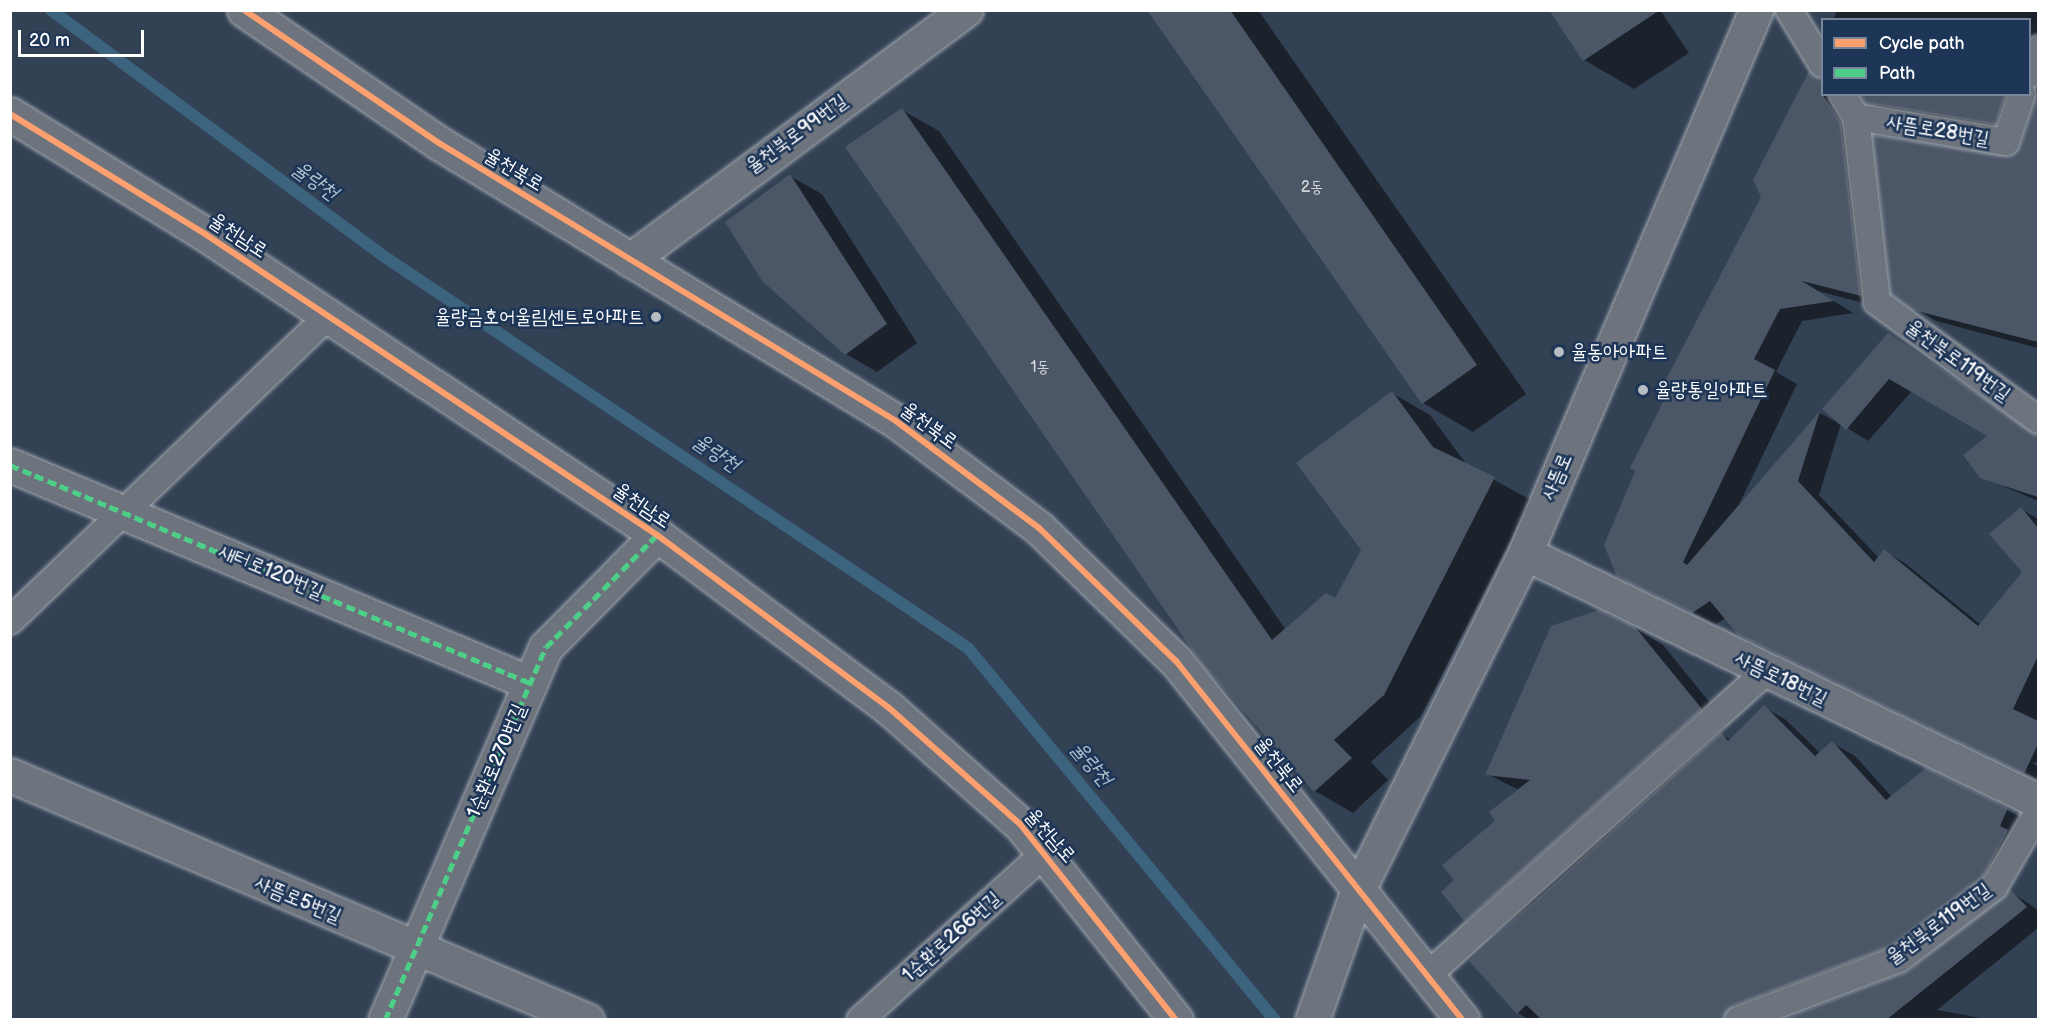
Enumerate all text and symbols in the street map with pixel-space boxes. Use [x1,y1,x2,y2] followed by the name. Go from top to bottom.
[21,18,147,56] scale bar
[1821,18,2031,96] legend
[29,30,70,51] text: 20 m
[1879,33,1965,54] text: Cycle path
[1879,63,1915,84] text: Path
[742,89,852,179] street label: 율천북로99번길
[1885,110,1991,152] street label: 사뜸로28번길
[480,143,548,197] street label: 율천북로
[287,156,343,206] water label: 율량천
[1301,178,1323,198] house number: 2동
[204,208,272,264] street label: 율천남로
[435,305,644,329] place label: 율량금호어울림센트로아파트
[649,310,663,324] marker: 율량금호어울림센트로아파트
[1901,315,2015,407] street label: 율천북로119번길
[1571,340,1668,364] place label: 율동아아파트
[1552,345,1566,359] marker: 율동아아파트
[1030,358,1050,378] house number: 1동
[1655,378,1768,402] place label: 율량통일아파트
[1636,383,1650,397] marker: 율량통일아파트
[896,397,962,455] street label: 율천북로
[688,428,744,478] water label: 율량천
[1537,450,1577,504] street label: 사뜸로
[609,478,675,534] street label: 율천남로
[215,539,327,605] street label: 새터로120번길
[1731,646,1831,712] street label: 사뜸로18번길
[462,700,532,822] street label: 1순환로270번길
[1250,732,1308,798] street label: 율천북로
[1065,736,1117,792] water label: 율량천
[1020,804,1080,868] street label: 율천남로
[251,871,345,929] street label: 사뜸로5번길
[1882,878,1996,970] street label: 율천북로119번길
[898,886,1006,988] street label: 1순환로266번길

